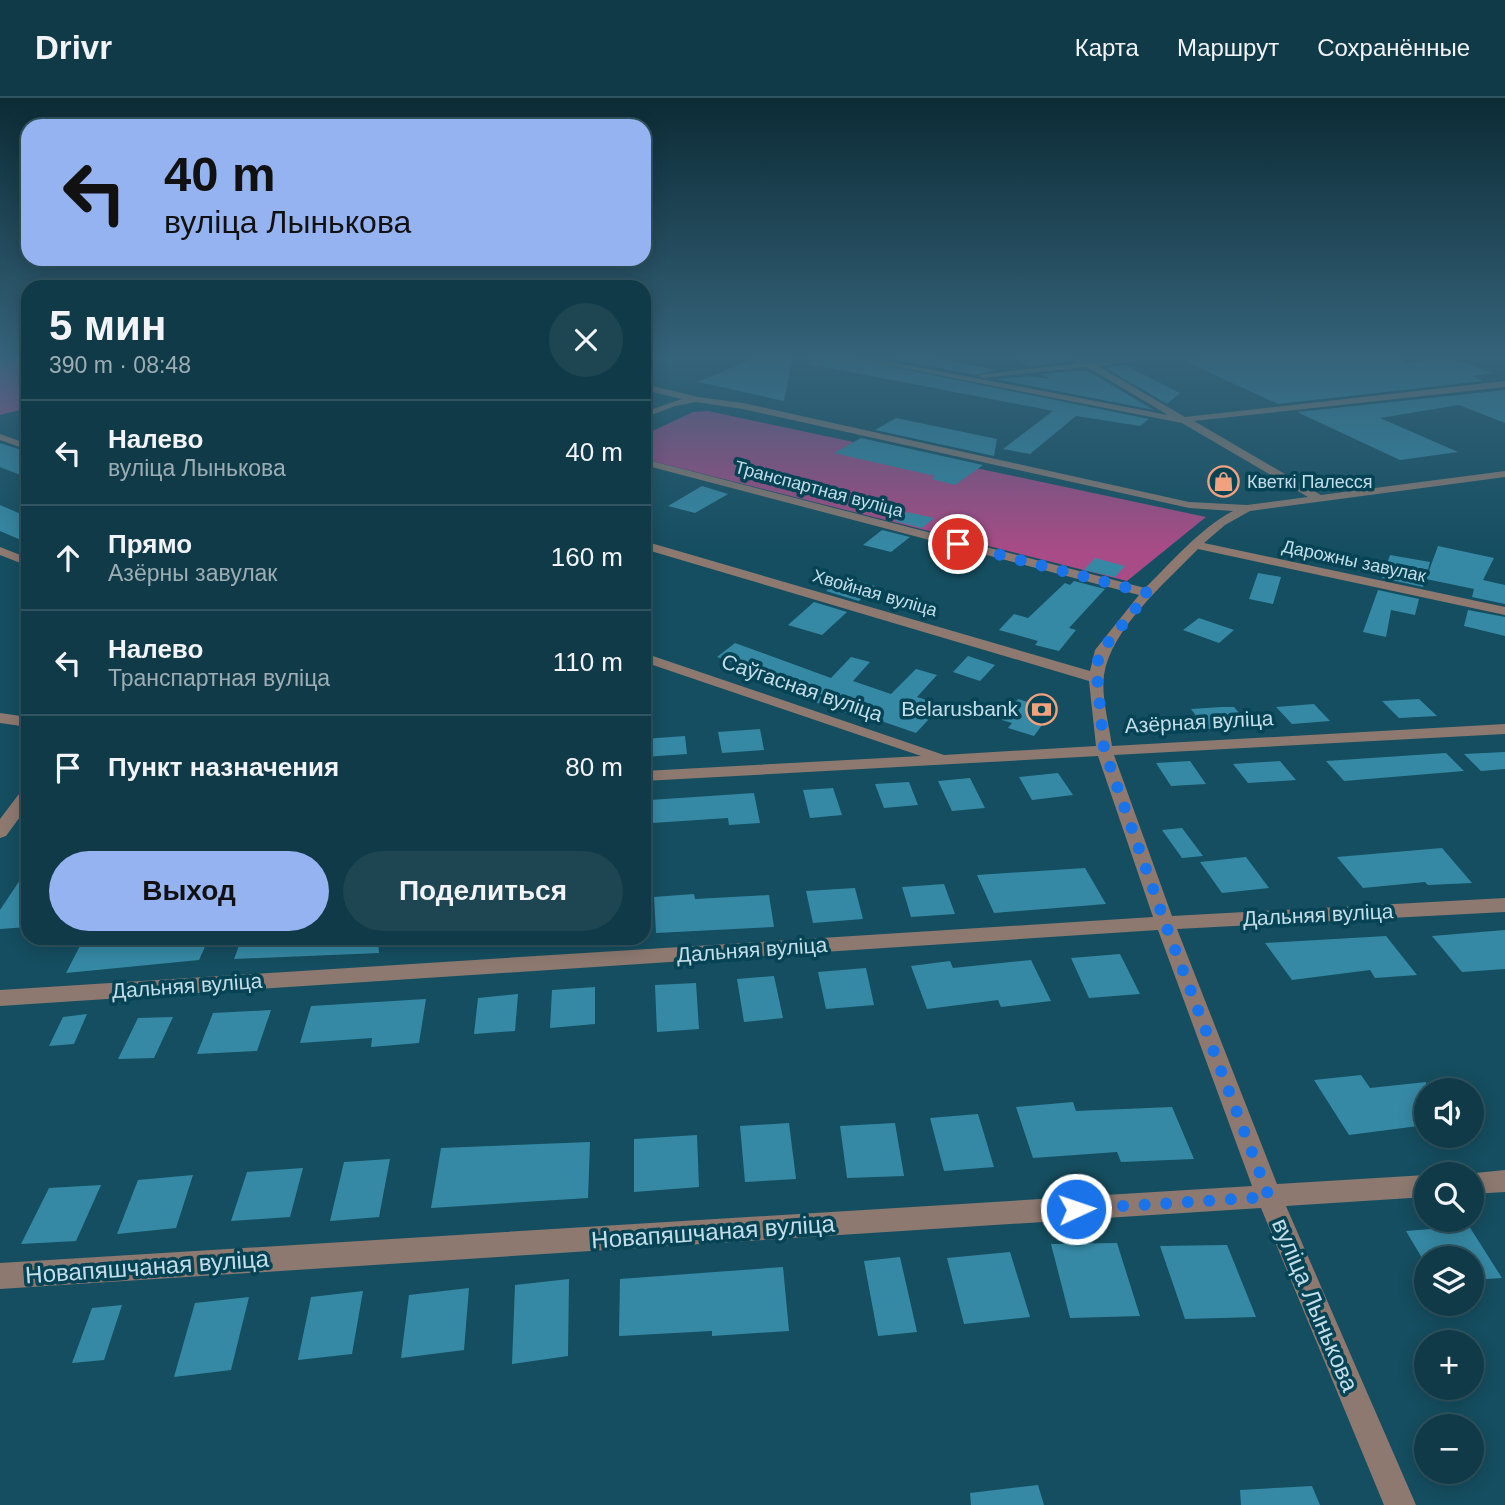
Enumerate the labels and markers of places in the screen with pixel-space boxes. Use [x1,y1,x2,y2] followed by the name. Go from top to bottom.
[1207,465,1241,499] shop icon: Кветкі Палесся
[1247,472,1373,492] place label: Кветкі Палесся
[928,514,988,574] pin
[1024,692,1058,726] bank icon: Belarusbank
[901,697,1018,720] place label: Belarusbank

